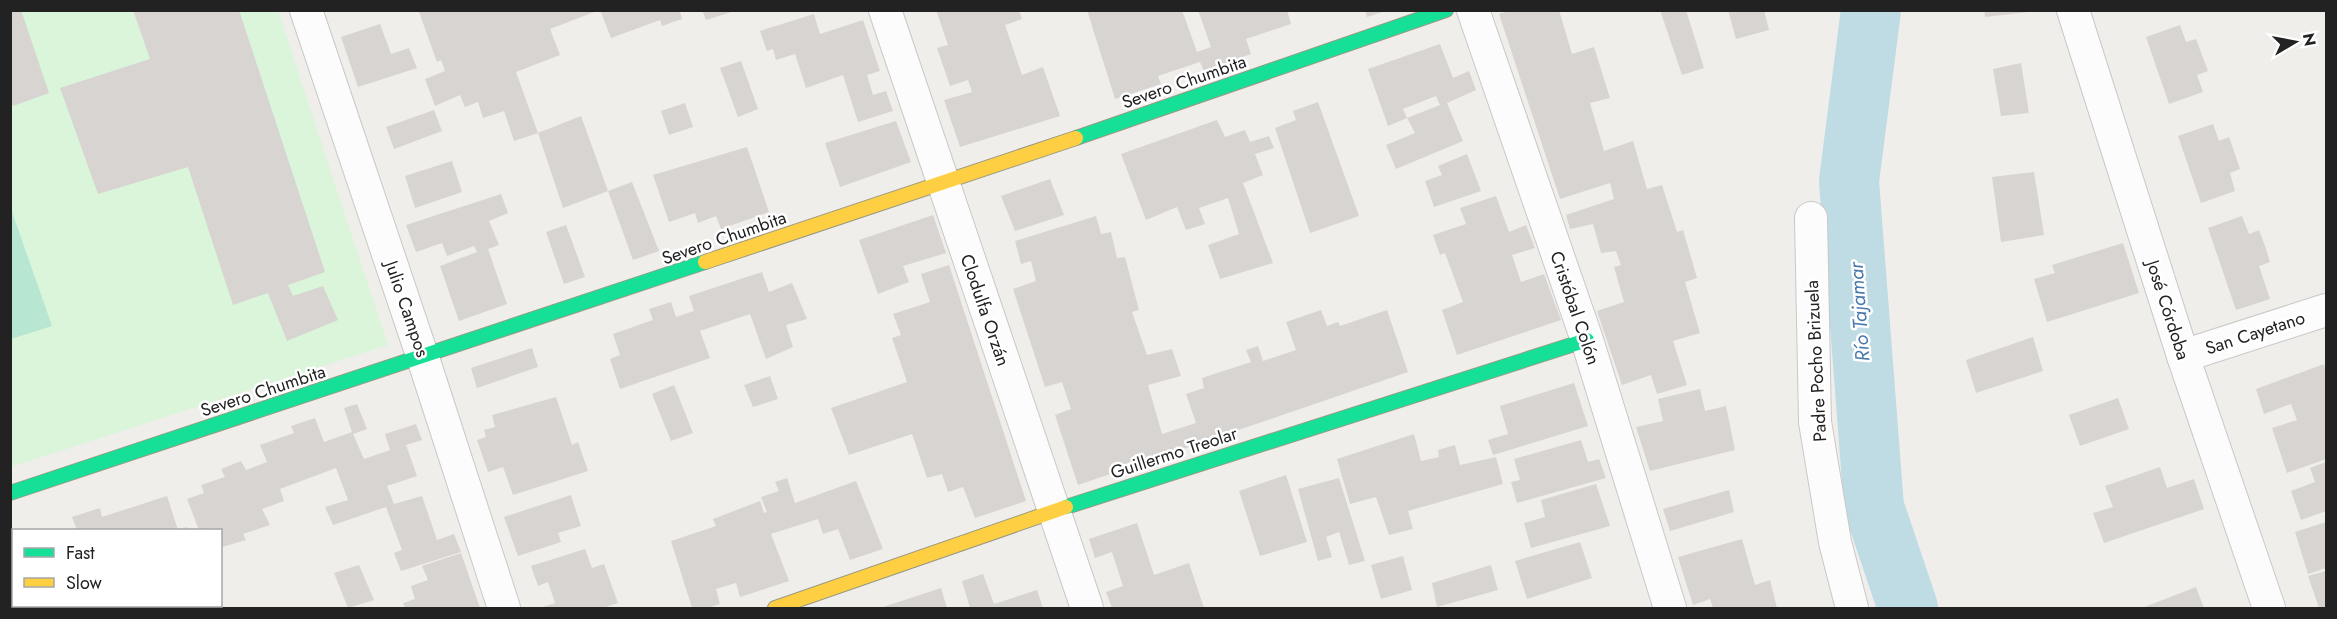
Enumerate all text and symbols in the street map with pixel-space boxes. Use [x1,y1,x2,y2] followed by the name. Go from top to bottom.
[2265,12,2325,72] north arrow
[2297,31,2322,48] text: N
[1118,49,1250,115] street label: Severo Chumbita
[658,205,790,271] street label: Severo Chumbita
[1543,248,1607,368] street label: Cristóbal Colón
[954,251,1016,369] street label: Clodulfa Orzán
[2139,255,2196,363] street label: José Córdoba
[378,256,436,361] street label: Julio Campos
[1841,260,1877,363] water label: Río Tajamar
[1799,280,1833,442] street label: Padre Pocho Brizuela
[2202,305,2308,361] street label: San Cayetano
[197,359,329,423] street label: Severo Chumbita
[1107,420,1242,486] street label: Guillermo Treolar
[12,529,222,607] legend
[66,540,95,566] text: Fast
[66,570,103,596] text: Slow

